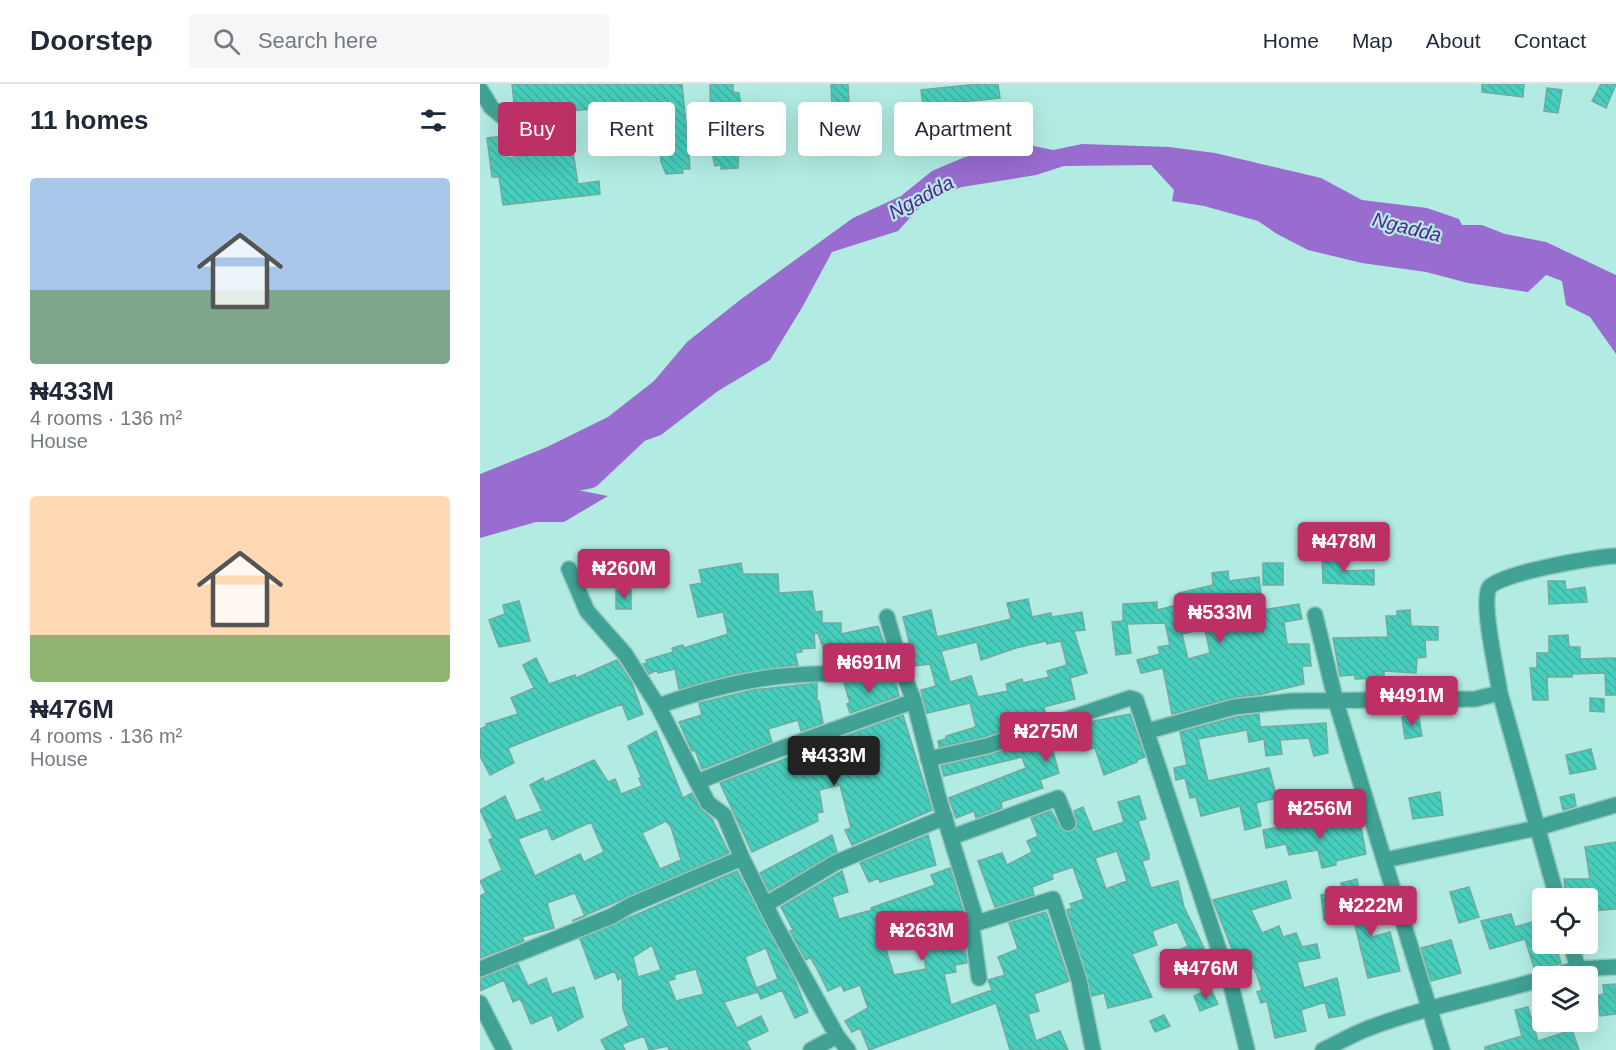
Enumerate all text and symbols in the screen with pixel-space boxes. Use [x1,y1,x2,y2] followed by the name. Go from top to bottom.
[189,14,609,68] search box
[30,25,153,56] text: Doorstep
[210,25,243,58] icon: search
[258,28,378,53] text: Search here
[1263,29,1319,52] text: Home
[1352,29,1393,52] text: Map
[1426,29,1481,52] text: About
[1514,29,1586,52] text: Contact
[498,102,576,156] chip: Buy
[588,102,675,156] chip: Rent
[687,102,786,156] chip: Filters
[798,102,882,156] chip: New
[894,102,1033,156] chip: Apartment
[417,104,450,137] icon: filters
[30,105,149,135] text: 11 homes
[885,171,957,223] water label: Ngadda
[1370,208,1444,246] water label: Ngadda
[186,217,294,325] icon: home
[30,376,114,406] text: ₦433M
[30,407,182,429] text: 4 rooms · 136 m²
[30,430,88,452] text: House
[1302,522,1386,573] pin: ₦478M
[1312,530,1376,552] text: ₦478M
[186,535,294,643] icon: home
[582,549,666,600] pin: ₦260M
[592,557,656,579] text: ₦260M
[1178,593,1262,644] pin: ₦533M
[1188,601,1252,623] text: ₦533M
[827,643,911,694] pin: ₦691M
[837,651,901,673] text: ₦691M
[1370,676,1454,727] pin: ₦491M
[1380,684,1444,706] text: ₦491M
[30,694,114,724] text: ₦476M
[1004,712,1088,763] pin: ₦275M
[1014,720,1078,742] text: ₦275M
[30,725,182,747] text: 4 rooms · 136 m²
[792,736,876,787] pin: ₦433M
[802,744,866,766] text: ₦433M
[30,748,88,770] text: House
[1278,789,1362,840] pin: ₦256M
[1288,797,1352,819] text: ₦256M
[1329,886,1413,937] pin: ₦222M
[1532,888,1598,1032] map controls
[1532,888,1598,954] button: locate
[1339,894,1403,916] text: ₦222M
[880,911,964,962] pin: ₦263M
[890,919,954,941] text: ₦263M
[1164,949,1248,1000] pin: ₦476M
[1174,957,1238,979] text: ₦476M
[1532,966,1598,1032] button: layers

